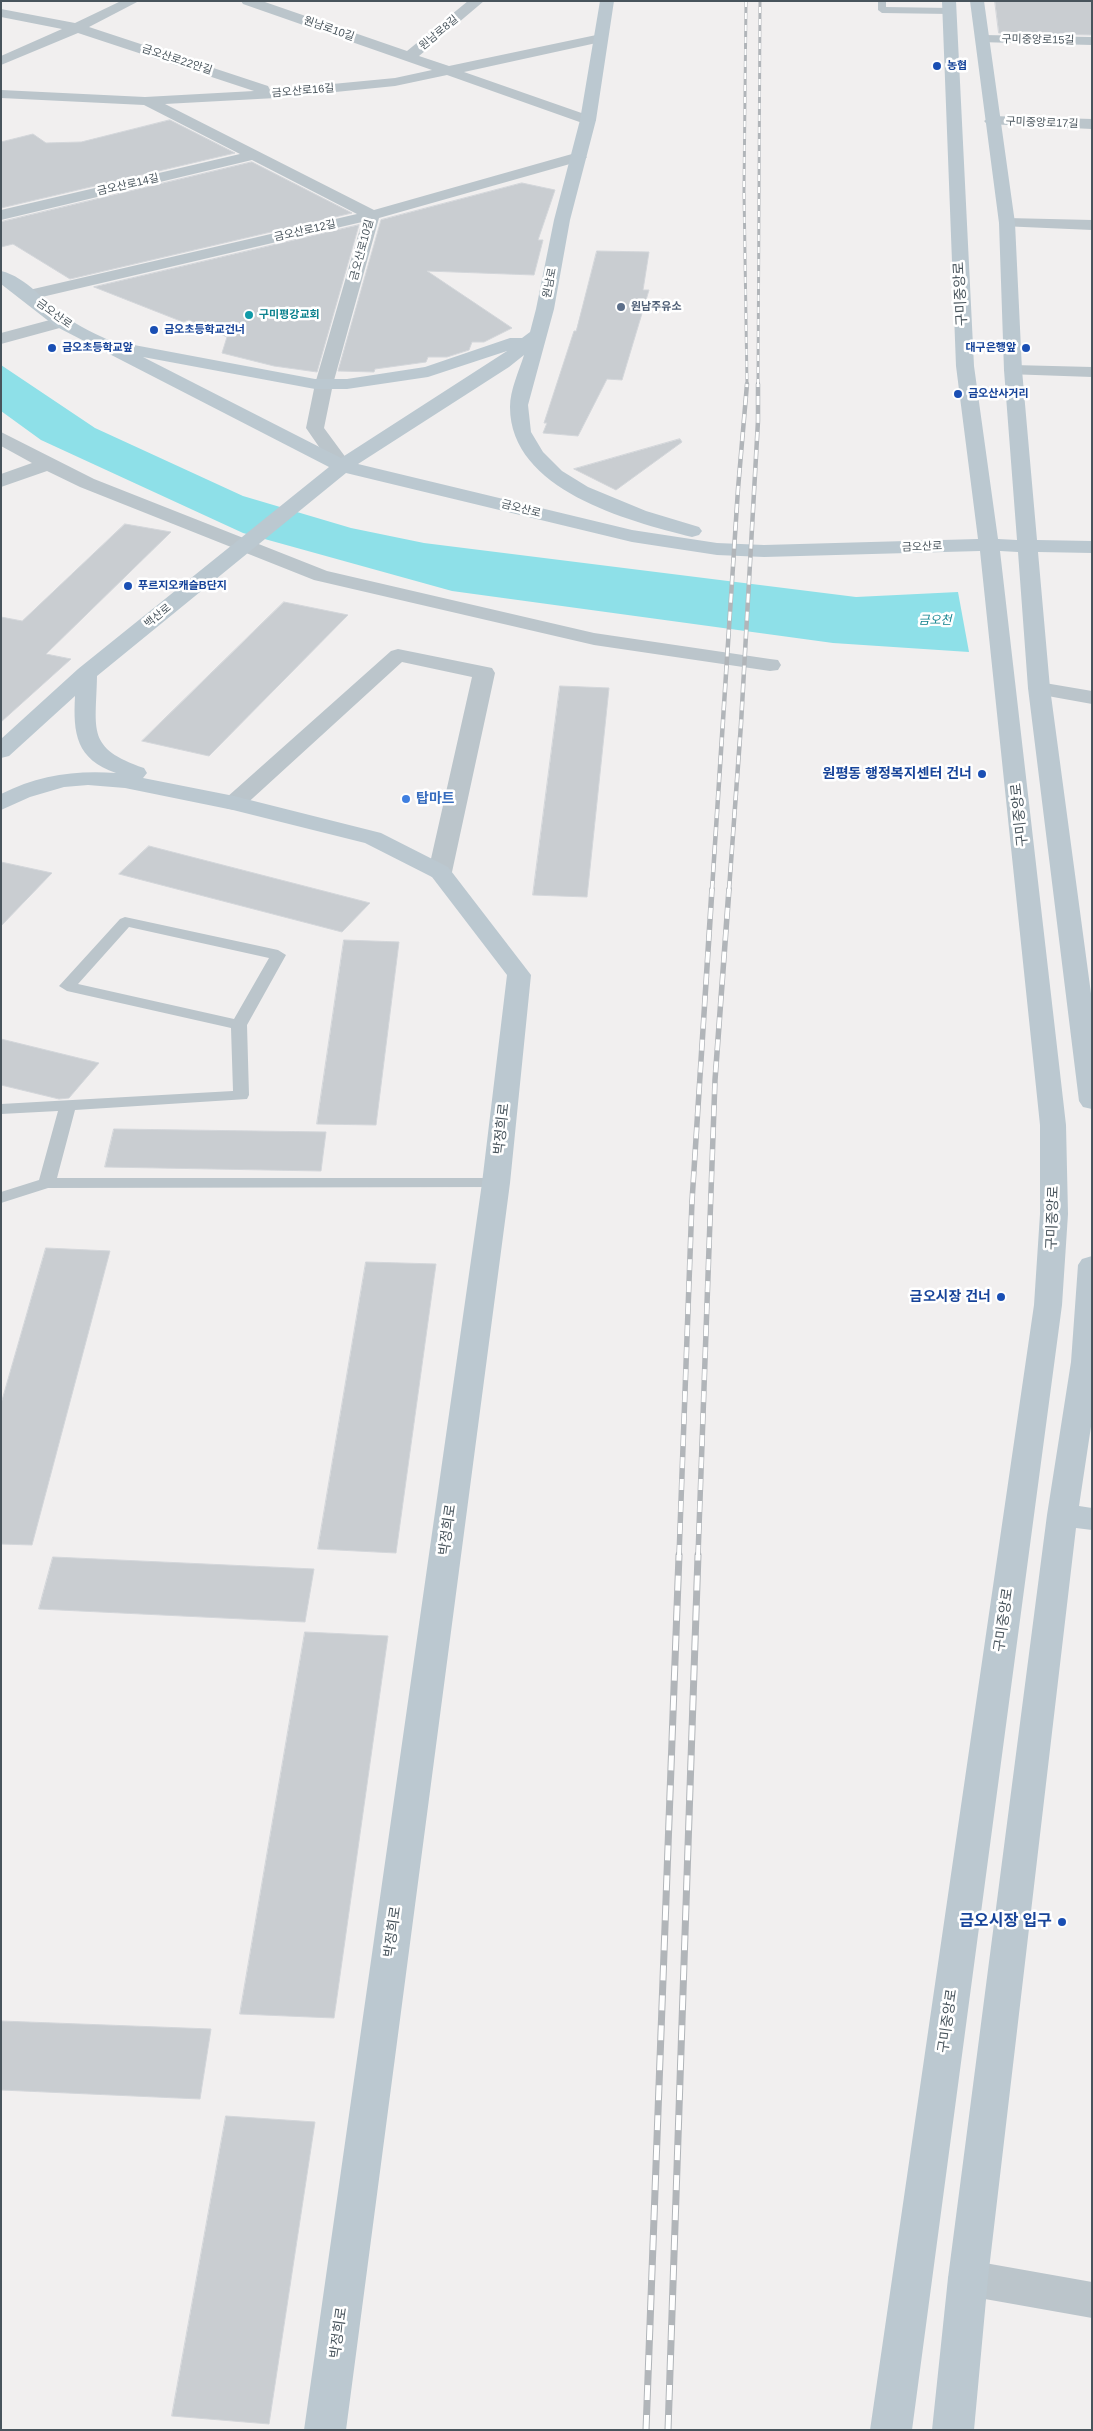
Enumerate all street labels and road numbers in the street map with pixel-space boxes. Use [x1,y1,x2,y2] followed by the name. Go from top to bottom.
[417,13,461,53] street label: 원남로8길
[302,14,356,44] street label: 원남로10길
[1001,33,1075,47] street label: 구미중앙로15길
[140,42,214,78] street label: 금오산로22안길
[271,82,335,100] street label: 금오산로16길
[1005,115,1079,131] street label: 구미중앙로17길
[96,172,160,198] street label: 금오산로14길
[273,218,337,244] street label: 금오산로12길
[347,218,377,282] street label: 금오산로10길
[951,261,971,327] street label: 구미중앙로
[541,267,559,299] street label: 원남로
[34,297,74,331] street label: 금오산로
[500,498,542,520] street label: 금오산로
[902,540,942,554] street label: 금오산로
[142,601,174,631] street label: 백산로
[1008,782,1032,848] street label: 구미중앙로
[491,1103,513,1155] street label: 박정희로
[1043,1186,1063,1250] street label: 구미중앙로
[436,1503,460,1557] street label: 박정희로
[991,1587,1017,1653] street label: 구미중앙로
[381,1905,405,1959] street label: 박정희로
[935,1988,961,2054] street label: 구미중앙로
[327,2306,351,2360] street label: 박정희로

